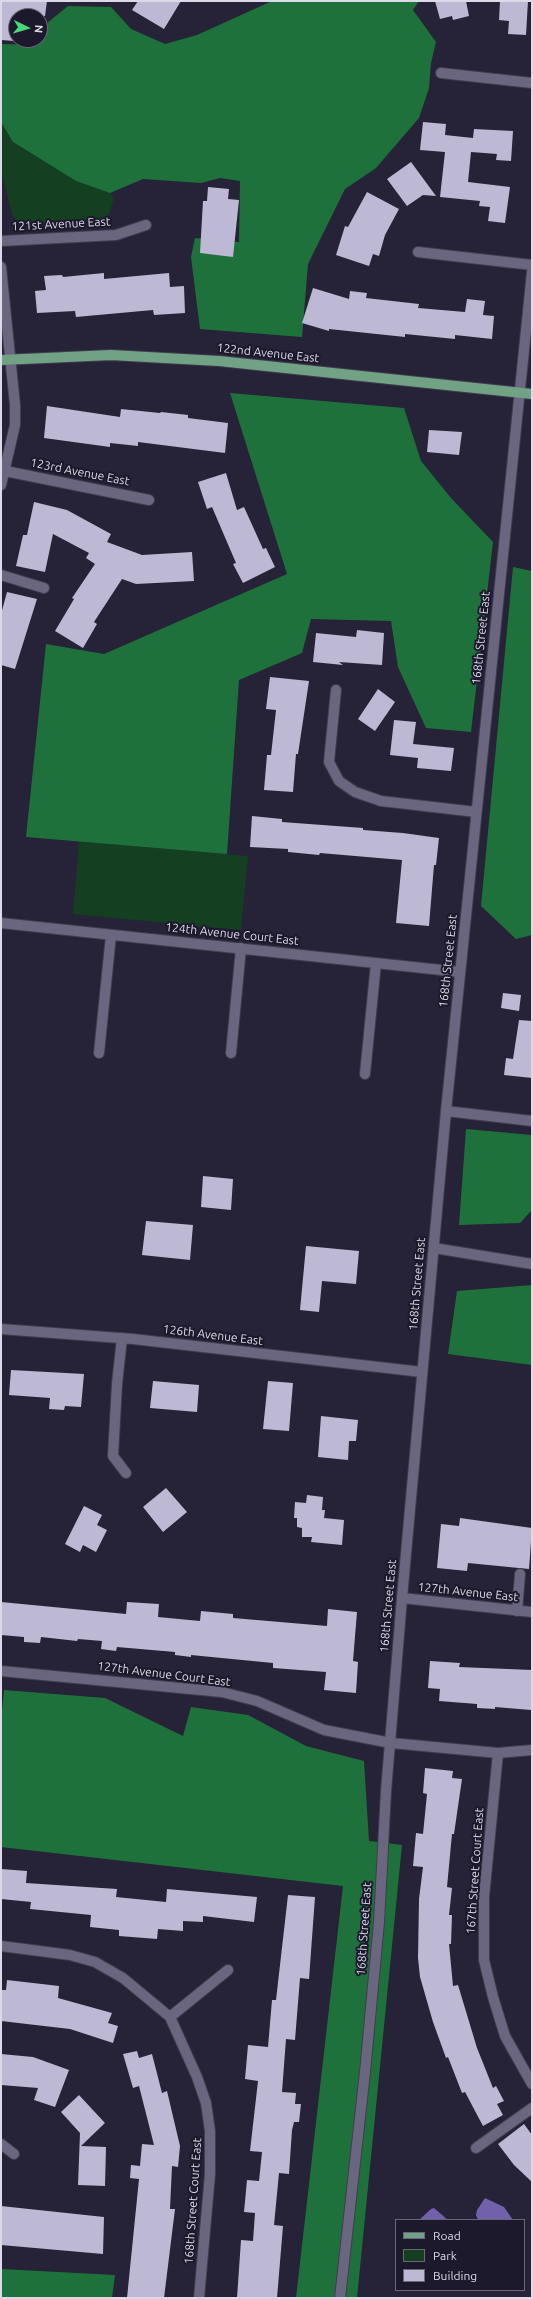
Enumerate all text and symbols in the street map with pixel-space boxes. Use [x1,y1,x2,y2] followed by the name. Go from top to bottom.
[8,8,48,48] north arrow
[33,24,45,34] text: N
[11,214,111,234] street label: 121st Avenue East
[216,340,320,366] street label: 122nd Avenue East
[29,455,131,489] street label: 123rd Avenue East
[469,591,493,685] street label: 168th Street East
[436,914,460,1008] street label: 168th Street East
[165,920,299,948] street label: 124th Avenue Court East
[406,1237,428,1331] street label: 168th Street East
[162,1322,264,1348] street label: 126th Avenue East
[377,1559,399,1653] street label: 168th Street East
[417,1580,519,1604] street label: 127th Avenue East
[97,1659,231,1689] street label: 127th Avenue Court East
[463,1807,487,1935] street label: 167th Street Court East
[354,1882,374,1976] street label: 168th Street East
[181,2137,205,2265] street label: 168th Street Court East
[395,2219,525,2291] legend
[433,2229,461,2242] text: Road
[433,2249,457,2262] text: Park
[433,2269,477,2282] text: Building

